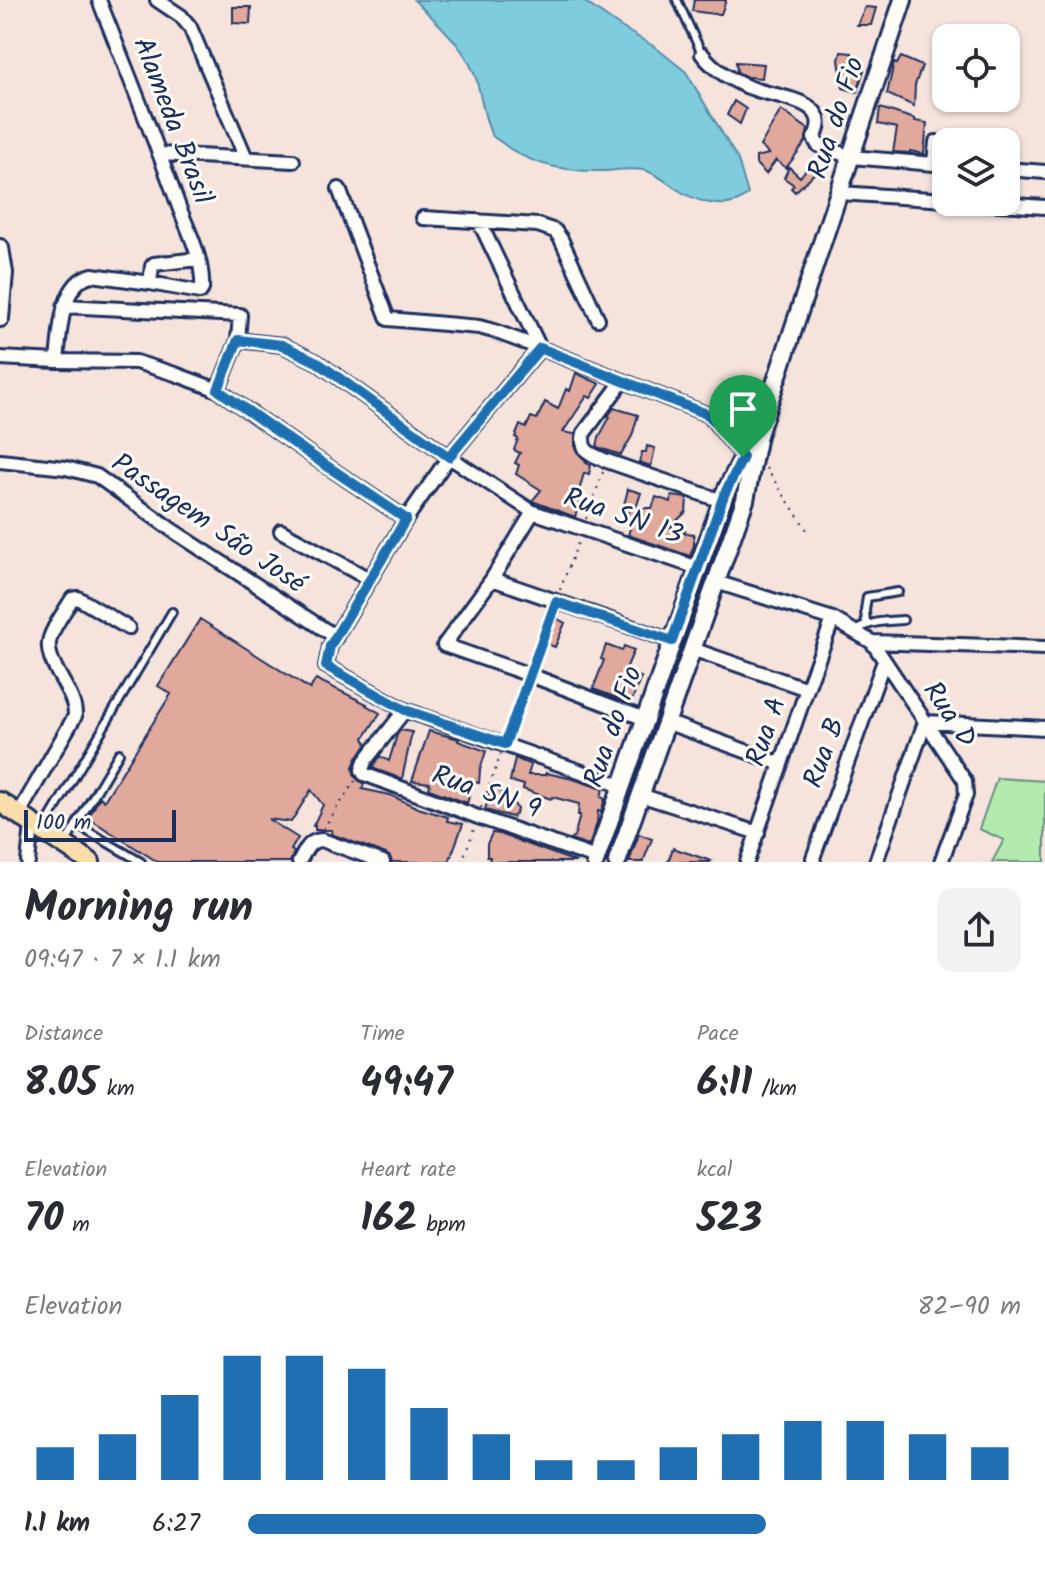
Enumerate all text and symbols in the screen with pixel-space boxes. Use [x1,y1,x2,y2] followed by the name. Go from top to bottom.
[932,24,1020,216] map controls
[932,24,1020,112] button: locate
[119,31,225,211] street label: Alameda Brasil
[796,51,878,185] street label: Rua do Fio
[932,128,1020,216] button: layers
[709,375,777,457] pin
[721,387,765,431] icon: arrive
[101,442,316,607] street label: Passagem São José
[557,476,689,558] street label: Rua SN 13
[572,660,656,794] street label: Rua do Fio
[910,672,988,758] street label: Rua D
[734,691,800,773] street label: Rua A
[792,711,858,795] street label: Rua B
[425,753,547,833] street label: Rua SN 9
[24,806,176,842] scale bar
[36,806,91,841] text: 100 m
[24,874,253,944] text: Morning run
[937,888,1021,972] button: share
[24,939,221,981] text: 09:47 · 7 × 1.1 km
[24,1017,103,1052] text: Distance
[360,1017,405,1052] text: Time
[697,1017,739,1052] text: Pace
[24,1052,98,1116] text: 8.05
[360,1052,453,1116] text: 49:47
[697,1052,752,1116] text: 6:11
[98,1072,135,1107] text: km
[752,1072,797,1107] text: /km
[24,1153,107,1188] text: Elevation
[360,1153,456,1188] text: Heart rate
[697,1153,732,1188] text: kcal
[24,1188,63,1252] text: 70
[360,1188,417,1252] text: 162
[697,1188,762,1252] text: 523
[63,1208,90,1243] text: m
[417,1208,466,1243] text: bpm
[24,1286,122,1328] text: Elevation
[918,1286,1021,1328] text: 82–90 m
[24,1503,90,1545] text: 1.1 km
[152,1503,200,1545] text: 6:27

